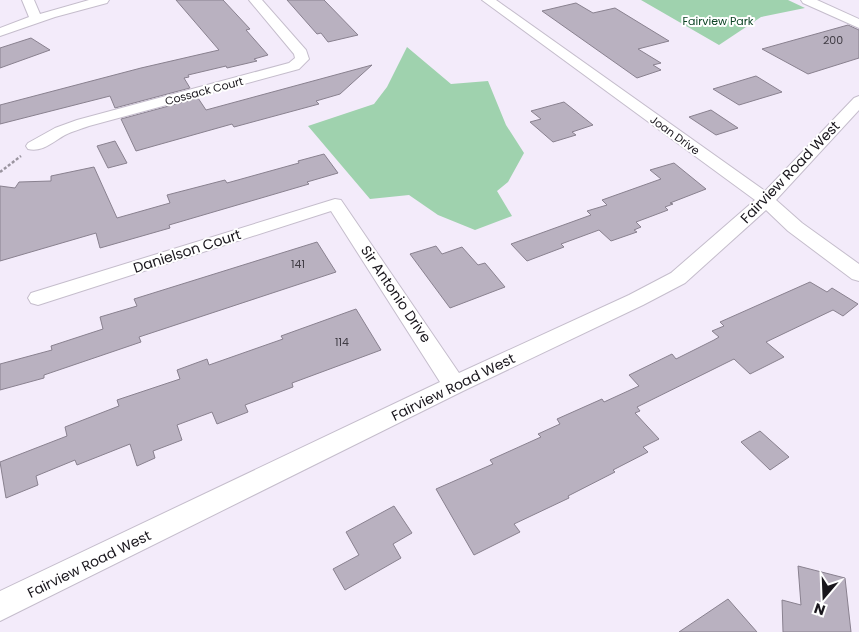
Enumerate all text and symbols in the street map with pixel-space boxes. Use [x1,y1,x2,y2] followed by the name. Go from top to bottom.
[682,13,754,29] park label: Fairview Park
[823,32,843,48] house number: 200
[163,73,245,109] street label: Cossack Court
[647,112,703,159] street label: Joan Drive
[736,116,844,228] street label: Fairview Road West
[131,224,243,278] street label: Danielson Court
[356,241,436,347] street label: Sir Antonio Drive
[291,256,305,272] house number: 141
[335,334,349,350] house number: 114
[388,348,518,426] street label: Fairview Road West
[24,525,154,603] street label: Fairview Road West
[799,572,849,622] north arrow
[812,598,828,620] text: N

